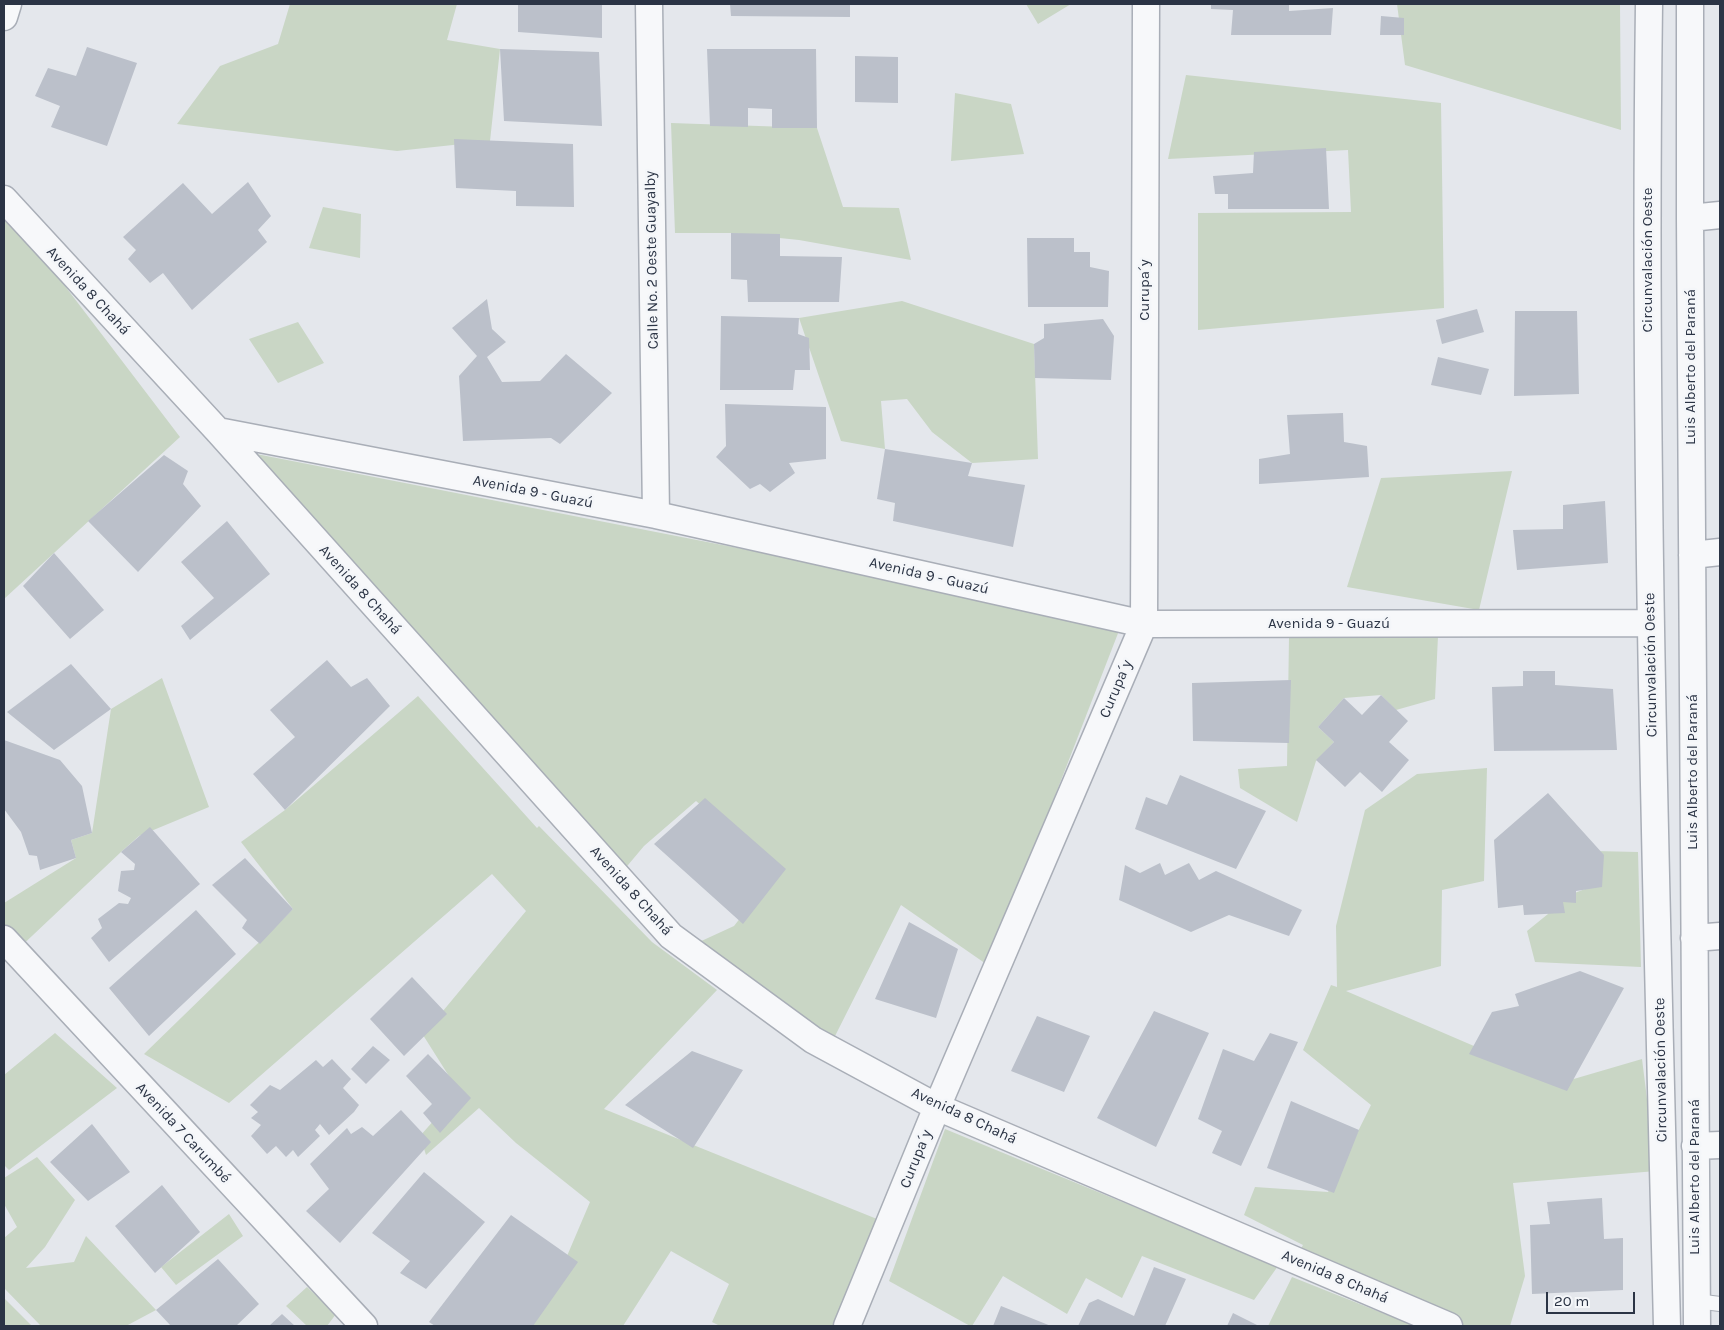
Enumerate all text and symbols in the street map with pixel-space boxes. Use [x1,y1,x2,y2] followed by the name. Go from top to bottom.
[641,171,663,349] street label: Calle No. 2 Oeste Guayalby
[1639,188,1657,332] street label: Circunvalación Oeste
[42,243,134,339] street label: Avenida 8 Chahá
[1136,259,1154,321] street label: Curupa´y
[1682,289,1700,445] street label: Luis Alberto del Paraná
[471,472,595,512] street label: Avenida 9 - Guazú
[315,541,405,639] street label: Avenida 8 Chahá
[868,554,990,598] street label: Avenida 9 - Guazú
[1641,592,1661,738] street label: Circunvalación Oeste
[1268,615,1390,633] street label: Avenida 9 - Guazú
[1096,657,1136,721] street label: Curupa´y
[1684,694,1702,850] street label: Luis Alberto del Paraná
[586,842,676,940] street label: Avenida 8 Chahá
[1651,997,1671,1143] street label: Circunvalación Oeste
[132,1079,234,1187] street label: Avenida 7 Carumbé
[908,1084,1020,1148] street label: Avenida 8 Chahá
[1686,1099,1704,1255] street label: Luis Alberto del Paraná
[896,1127,936,1191] street label: Curupa´y
[1279,1246,1391,1308] street label: Avenida 8 Chahá
[1549,1282,1638,1314] scale bar
[1554,1292,1589,1310] text: 20 m

